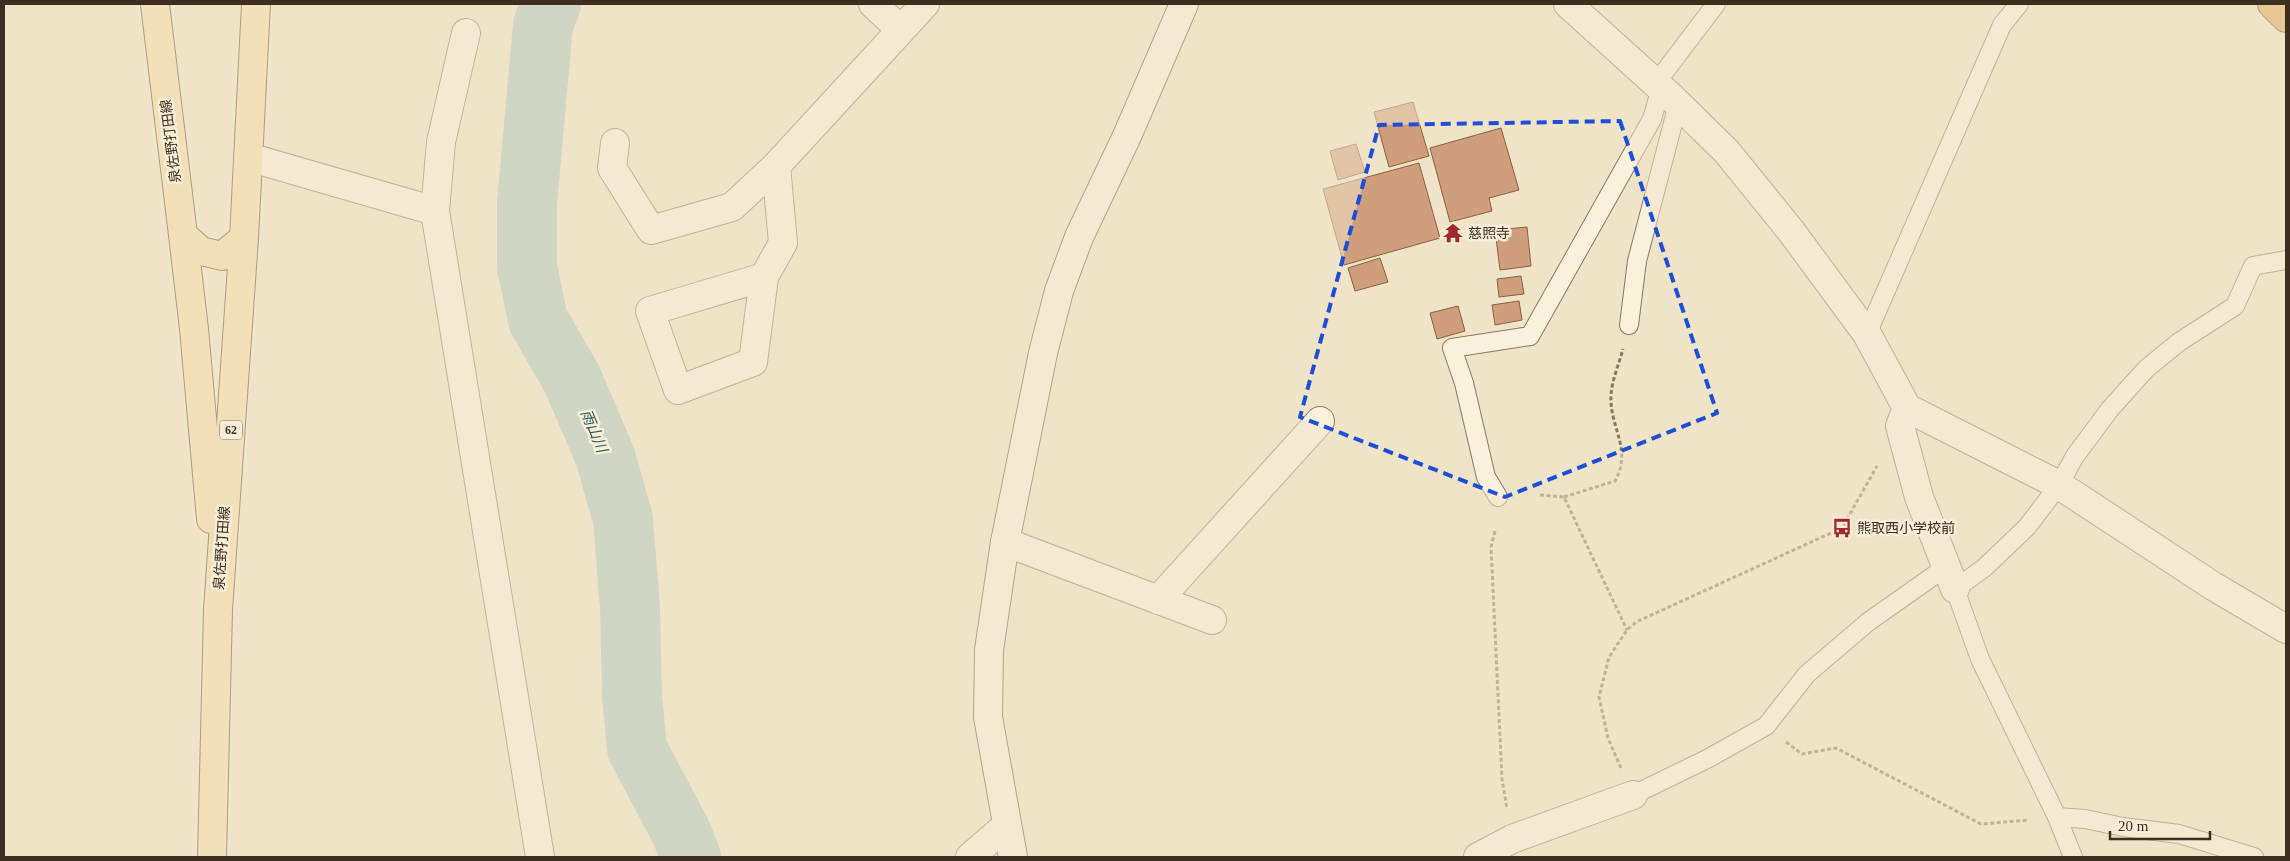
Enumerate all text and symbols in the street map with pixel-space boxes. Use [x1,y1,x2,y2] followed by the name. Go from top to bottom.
[157,98,184,184] street label: 泉佐野打田線
[1442,222,1464,244] temple icon: 慈照寺
[1468,226,1510,241] place label: 慈照寺
[578,407,611,457] water label: 雨山川
[220,420,242,440] road number: 62
[211,506,232,590] street label: 泉佐野打田線
[1831,517,1853,539] bus stop icon: 熊取西小学校前
[1857,520,1955,536] place label: 熊取西小学校前
[2110,808,2210,840] scale bar
[2118,818,2149,834] text: 20 m

